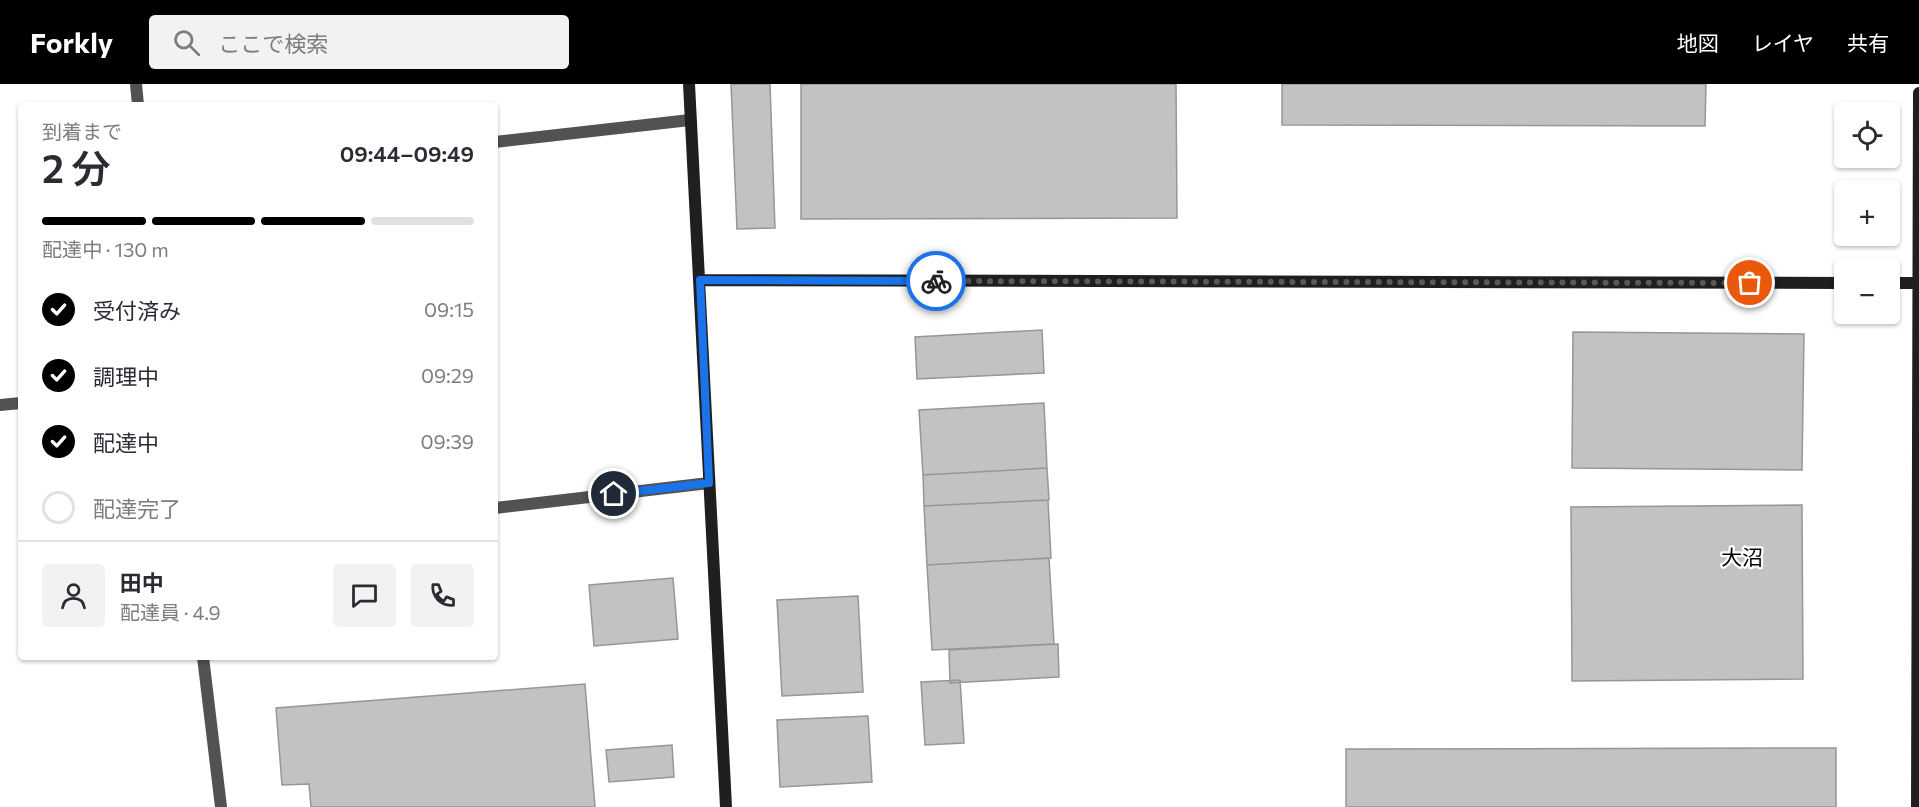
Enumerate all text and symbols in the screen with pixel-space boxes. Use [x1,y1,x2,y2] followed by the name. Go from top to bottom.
[149,15,569,69] search box
[30,25,113,59] text: Forkly
[170,26,203,59] icon: search
[218,30,328,57] text: ここで検索
[1677,30,1719,55] text: 地図
[1752,30,1814,55] text: レイヤ
[1847,30,1889,55] text: 共有
[1834,102,1900,324] map controls
[1834,102,1900,168] button: locate
[42,119,122,143] text: 到着まで
[340,140,474,167] text: 09:44–09:49
[42,143,110,191] text: 2 分
[1834,180,1900,246] button: +
[42,237,169,261] text: 配達中 · 130 m
[906,251,966,311] courier
[1724,257,1775,308] pin
[1834,258,1900,324] button: −
[920,265,953,298] icon: bike
[1733,266,1766,299] icon: bag
[42,293,75,326] icon: check
[93,297,181,324] text: 受付済み
[424,297,474,321] text: 09:15
[42,359,75,392] icon: check
[93,363,159,390] text: 調理中
[421,363,474,387] text: 09:29
[42,425,75,458] icon: check
[93,429,159,456] text: 配達中
[421,429,474,453] text: 09:39
[588,468,639,519] pin
[597,477,630,510] icon: home
[93,495,181,522] text: 配達完了
[1721,544,1763,569] district label: 大沼
[42,564,105,627] button: person
[333,564,396,627] button: chat
[411,564,474,627] button: phone
[120,569,164,596] text: 田中
[120,600,221,624] text: 配達員 · 4.9

